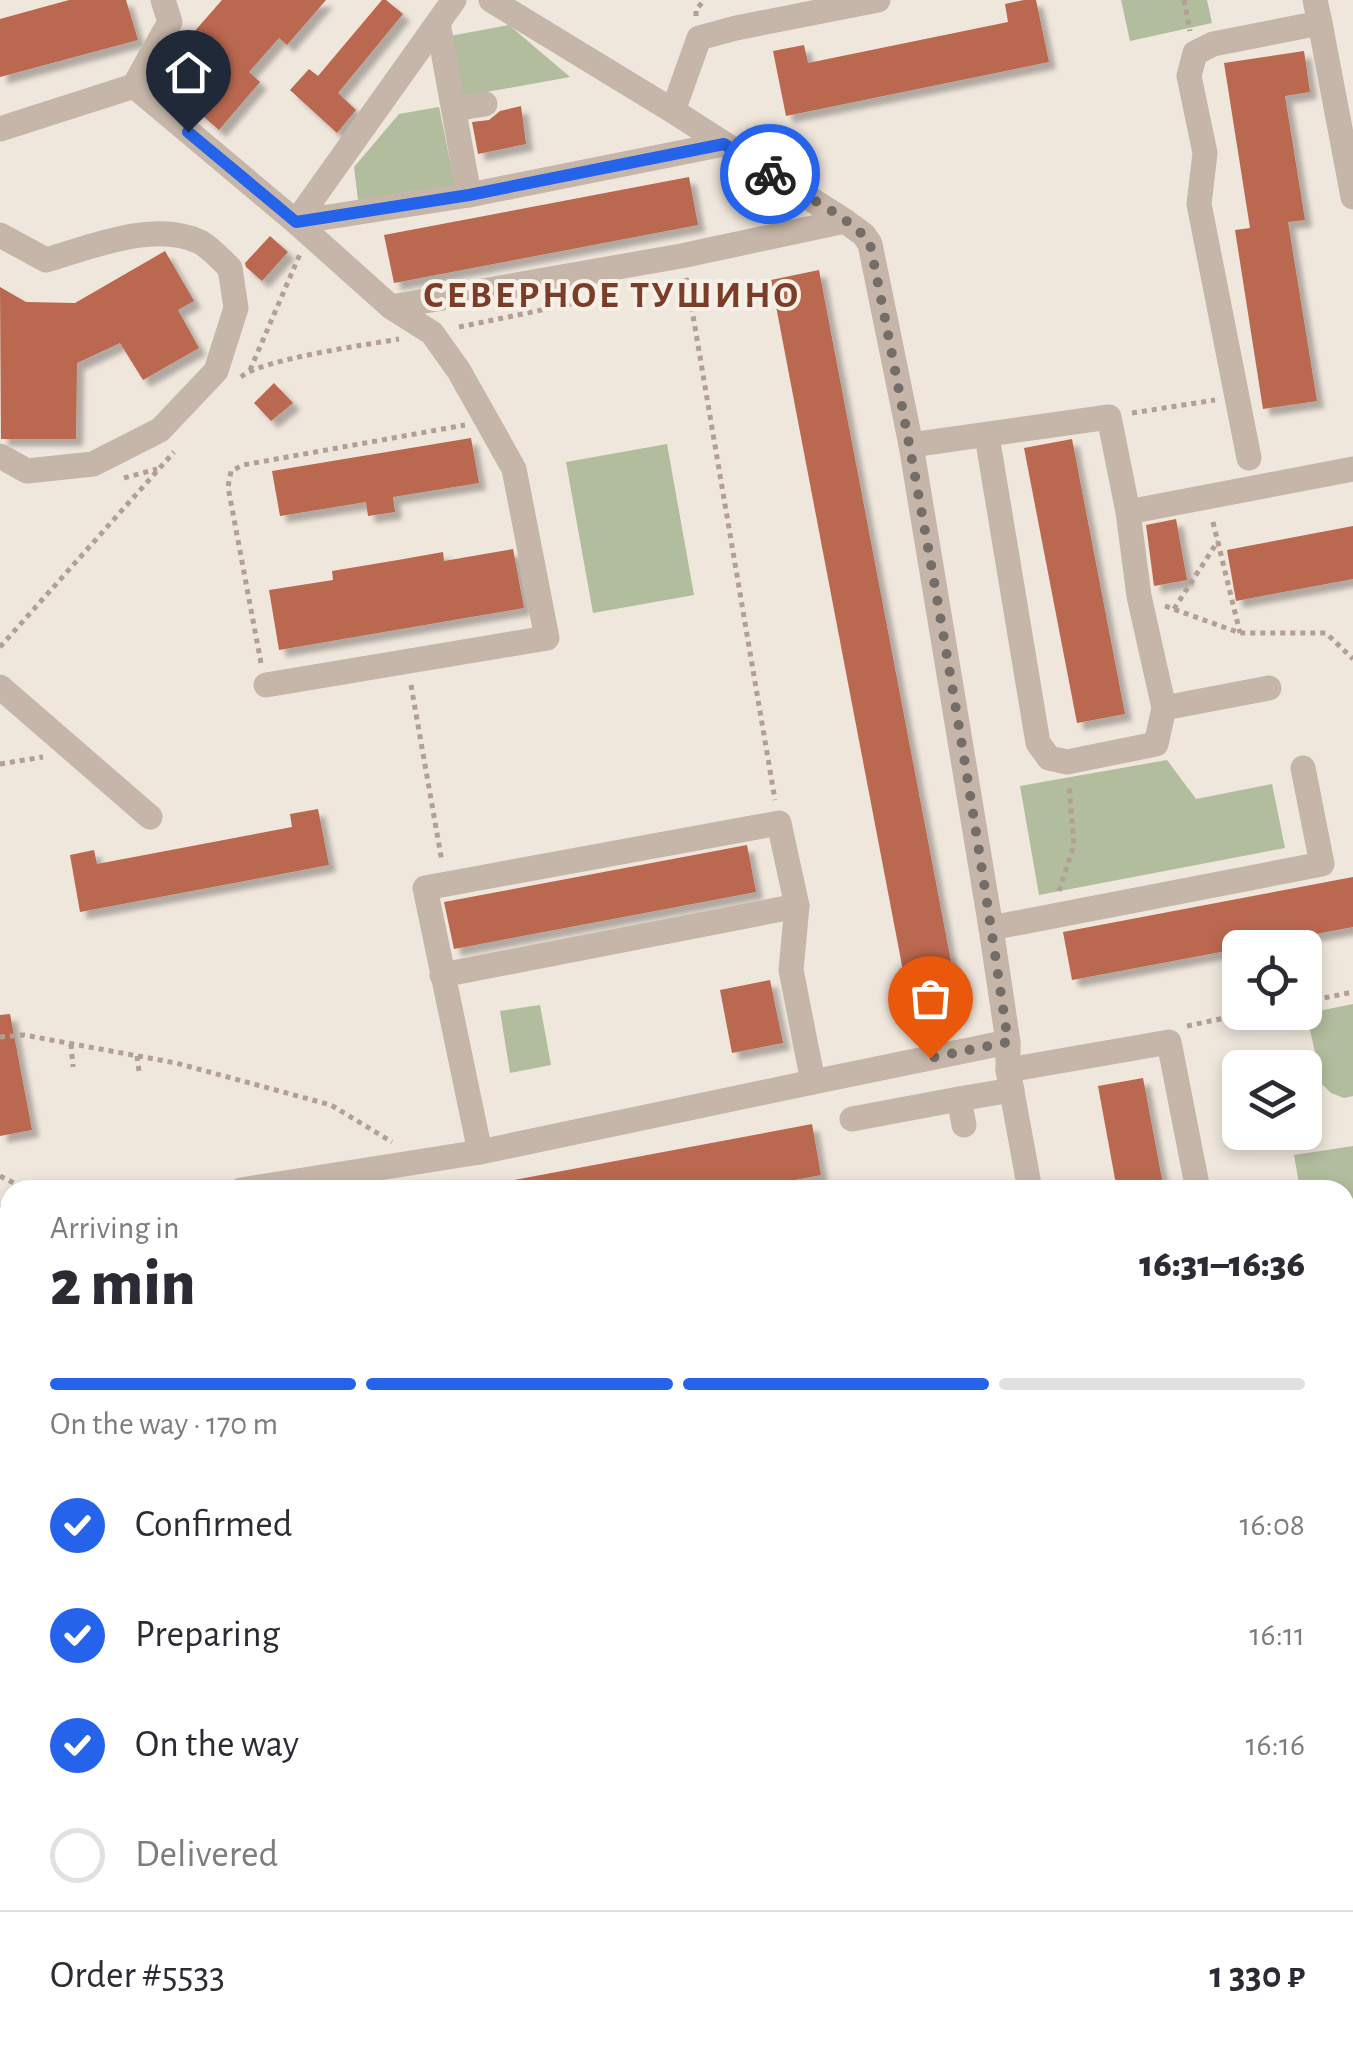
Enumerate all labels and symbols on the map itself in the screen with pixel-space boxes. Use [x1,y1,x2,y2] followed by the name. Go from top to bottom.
[146,30,231,133] pin
[720,124,820,224] courier
[423,277,801,315] district label: СЕВЕРНОЕ ТУШИНО
[888,956,973,1059] pin

